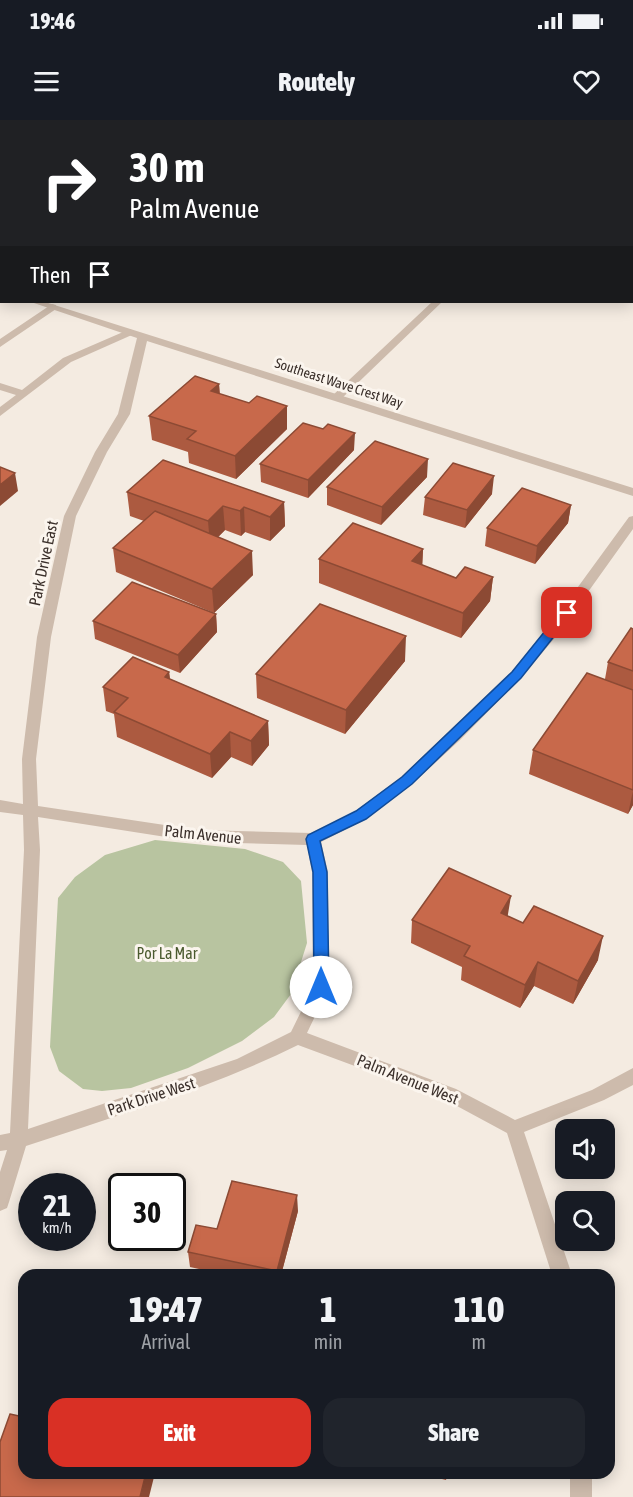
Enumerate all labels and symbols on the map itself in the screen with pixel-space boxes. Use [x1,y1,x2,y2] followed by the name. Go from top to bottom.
[273,355,405,411] street label: Southeast Wave Crest Way
[25,518,61,607] street label: Park Drive East
[541,587,592,638] pin
[164,821,242,847] street label: Palm Avenue
[137,944,198,962] park label: Por La Mar
[289,955,353,1019] position arrow
[355,1050,462,1108] street label: Palm Avenue West
[105,1073,197,1119] street label: Park Drive West
[108,1173,186,1251] speed limit sign: 30

